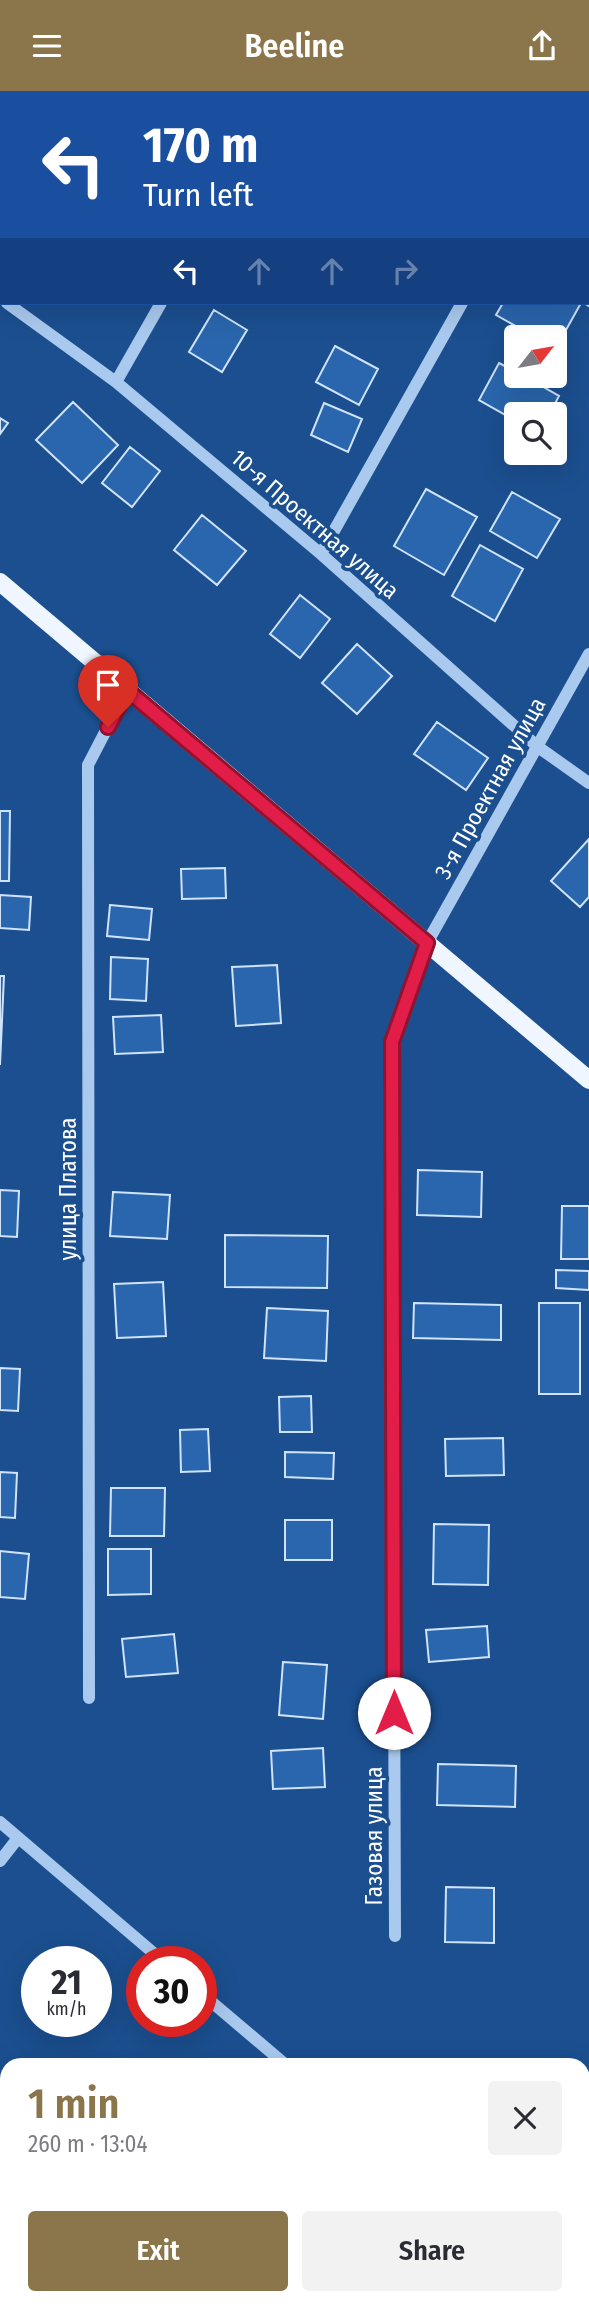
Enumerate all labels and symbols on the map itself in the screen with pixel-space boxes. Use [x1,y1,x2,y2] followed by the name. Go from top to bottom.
[504,325,567,389] north arrow
[225,443,405,605] street label: 10-я Проектная улица
[78,655,138,727] pin
[429,692,551,884] street label: 3-я Проектная улица
[54,1118,82,1261] street label: улица Платова
[357,1676,431,1750] position arrow
[360,1767,388,1905] street label: Газовая улица
[126,1946,217,2037] speed limit sign: 30

